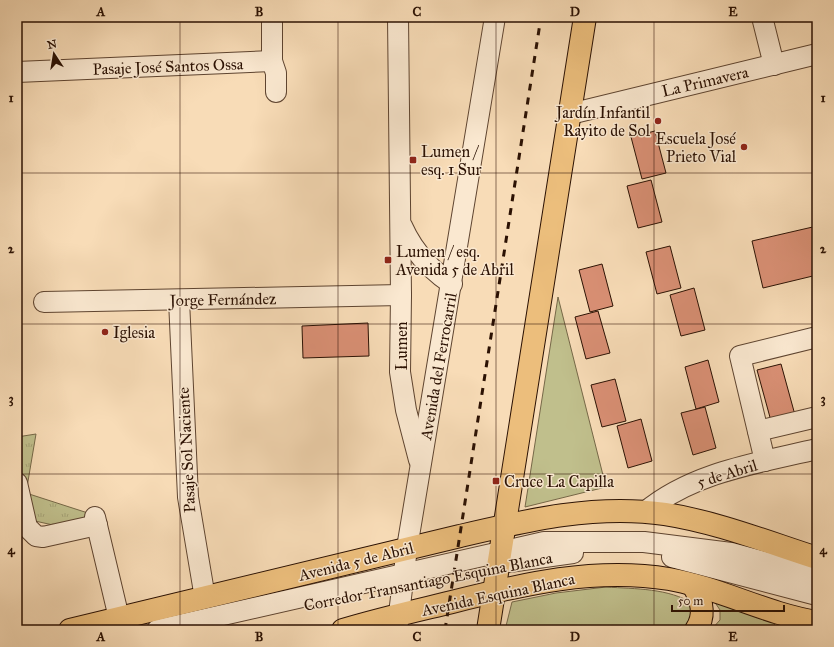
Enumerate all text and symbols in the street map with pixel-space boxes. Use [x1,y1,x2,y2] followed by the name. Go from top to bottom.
[96,4,106,20] text: A
[255,4,264,20] text: B
[413,4,422,20] text: C
[570,4,580,20] text: D
[728,4,738,20] text: E
[34,34,74,74] north arrow
[46,37,59,52] text: N
[92,54,244,80] street label: Pasaje José Santos Ossa
[660,62,751,101] street label: La Primavera
[8,90,14,106] text: 1
[820,90,826,106] text: 1
[554,103,651,140] place label: Jardín Infantil Rayito de Sol
[653,116,663,126] marker: Jardín Infantil Rayito de Sol
[655,129,737,166] place label: Escuela José Prieto Vial
[421,142,481,180] place label: Lumen / esq. 1 Sur
[739,142,749,152] marker: Escuela José Prieto Vial
[408,155,418,165] marker: Lumen / esq. 1 Sur
[8,241,15,257] text: 2
[820,241,827,257] text: 2
[395,242,514,279] place label: Lumen / esq. Avenida 5 de Abril
[383,255,393,265] marker: Lumen / esq. Avenida 5 de Abril
[167,289,277,311] street label: Jorge Fernández
[416,290,461,442] street label: Avenida del Ferrocarril
[392,321,411,371] street label: Lumen
[113,323,155,343] place label: Iglesia
[100,327,110,337] marker: Iglesia
[174,386,199,513] street label: Pasaje Sol Naciente
[8,391,14,407] text: 3
[820,391,826,407] text: 3
[695,455,760,492] street label: 5 de Abril
[504,472,614,491] place label: Cruce La Capilla
[491,476,501,486] marker: Cruce La Capilla
[296,538,416,585] street label: Avenida 5 de Abril
[7,542,15,558] text: 4
[819,542,827,558] text: 4
[302,548,554,616] street label: Corredor Transantiago Esquina Blanca
[419,569,577,621] street label: Avenida Esquina Blanca
[672,587,784,613] scale bar
[678,594,703,608] text: 50 m
[96,629,106,645] text: A
[255,629,264,645] text: B
[413,629,422,645] text: C
[570,629,580,645] text: D
[728,629,738,645] text: E

